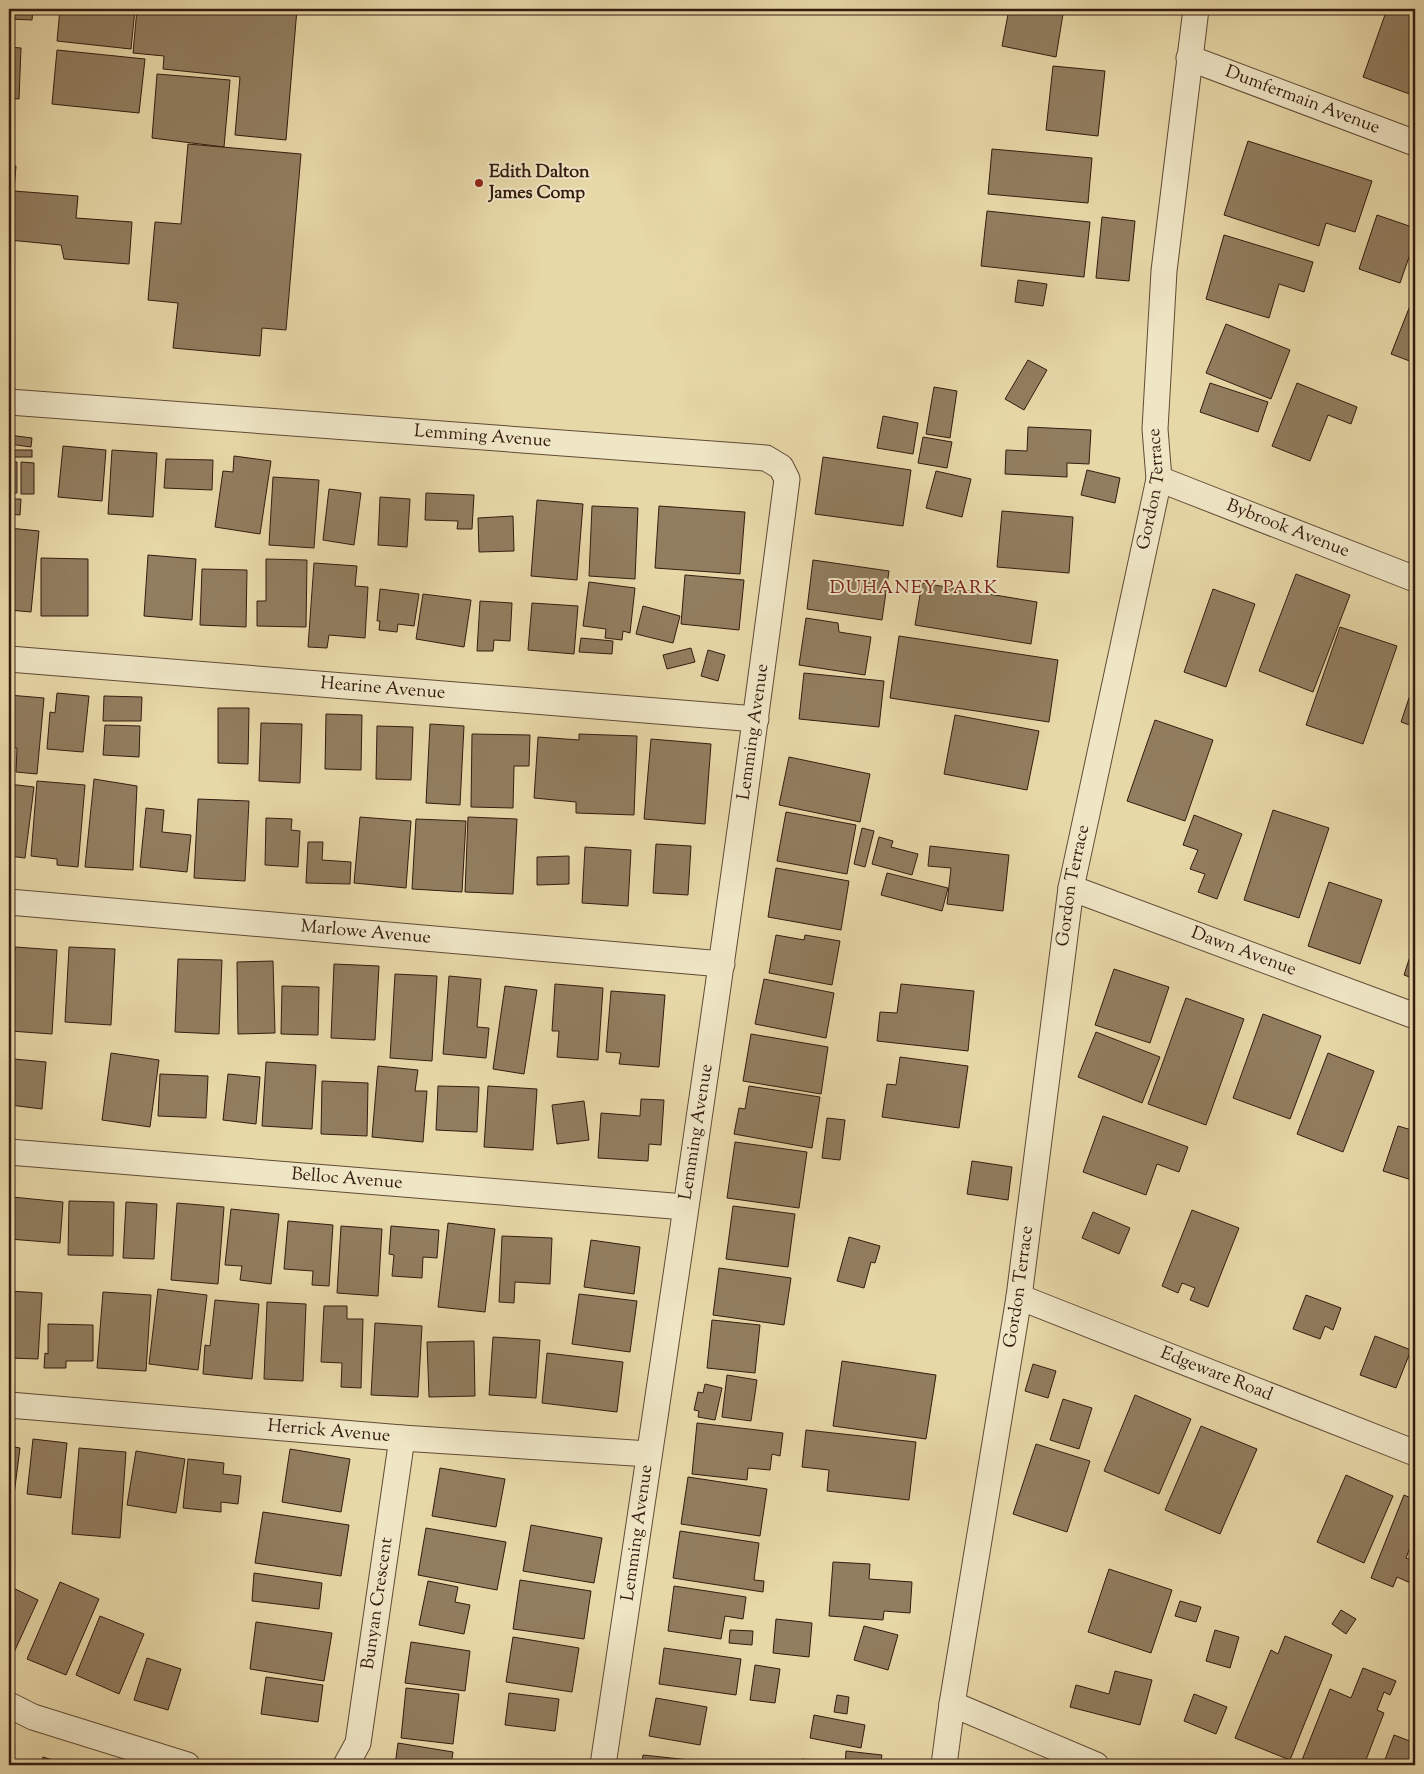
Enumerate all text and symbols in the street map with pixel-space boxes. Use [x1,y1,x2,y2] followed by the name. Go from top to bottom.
[1221,60,1383,142] street label: Dumfermain Avenue
[487,160,590,207] place label: Edith Dalton James Comp
[473,177,485,189] marker: Edith Dalton James Comp
[413,419,552,455] street label: Lemming Avenue
[1131,427,1173,552] street label: Gordon Terrace
[1222,493,1353,565] street label: Bybrook Avenue
[830,575,999,602] district label: DUHANEY PARK
[732,662,776,802] street label: Lemming Avenue
[319,671,446,707] street label: Hearine Avenue
[1051,822,1097,948] street label: Gordon Terrace
[299,914,432,952] street label: Marlowe Avenue
[1187,921,1300,984] street label: Dawn Avenue
[673,1062,721,1202] street label: Lemming Avenue
[290,1162,404,1197] street label: Belloc Avenue
[998,1224,1041,1350] street label: Gordon Terrace
[1156,1341,1276,1409] street label: Edgeware Road
[266,1414,391,1450] street label: Herrick Avenue
[616,1463,660,1603] street label: Lemming Avenue
[356,1536,401,1671] street label: Bunyan Crescent

